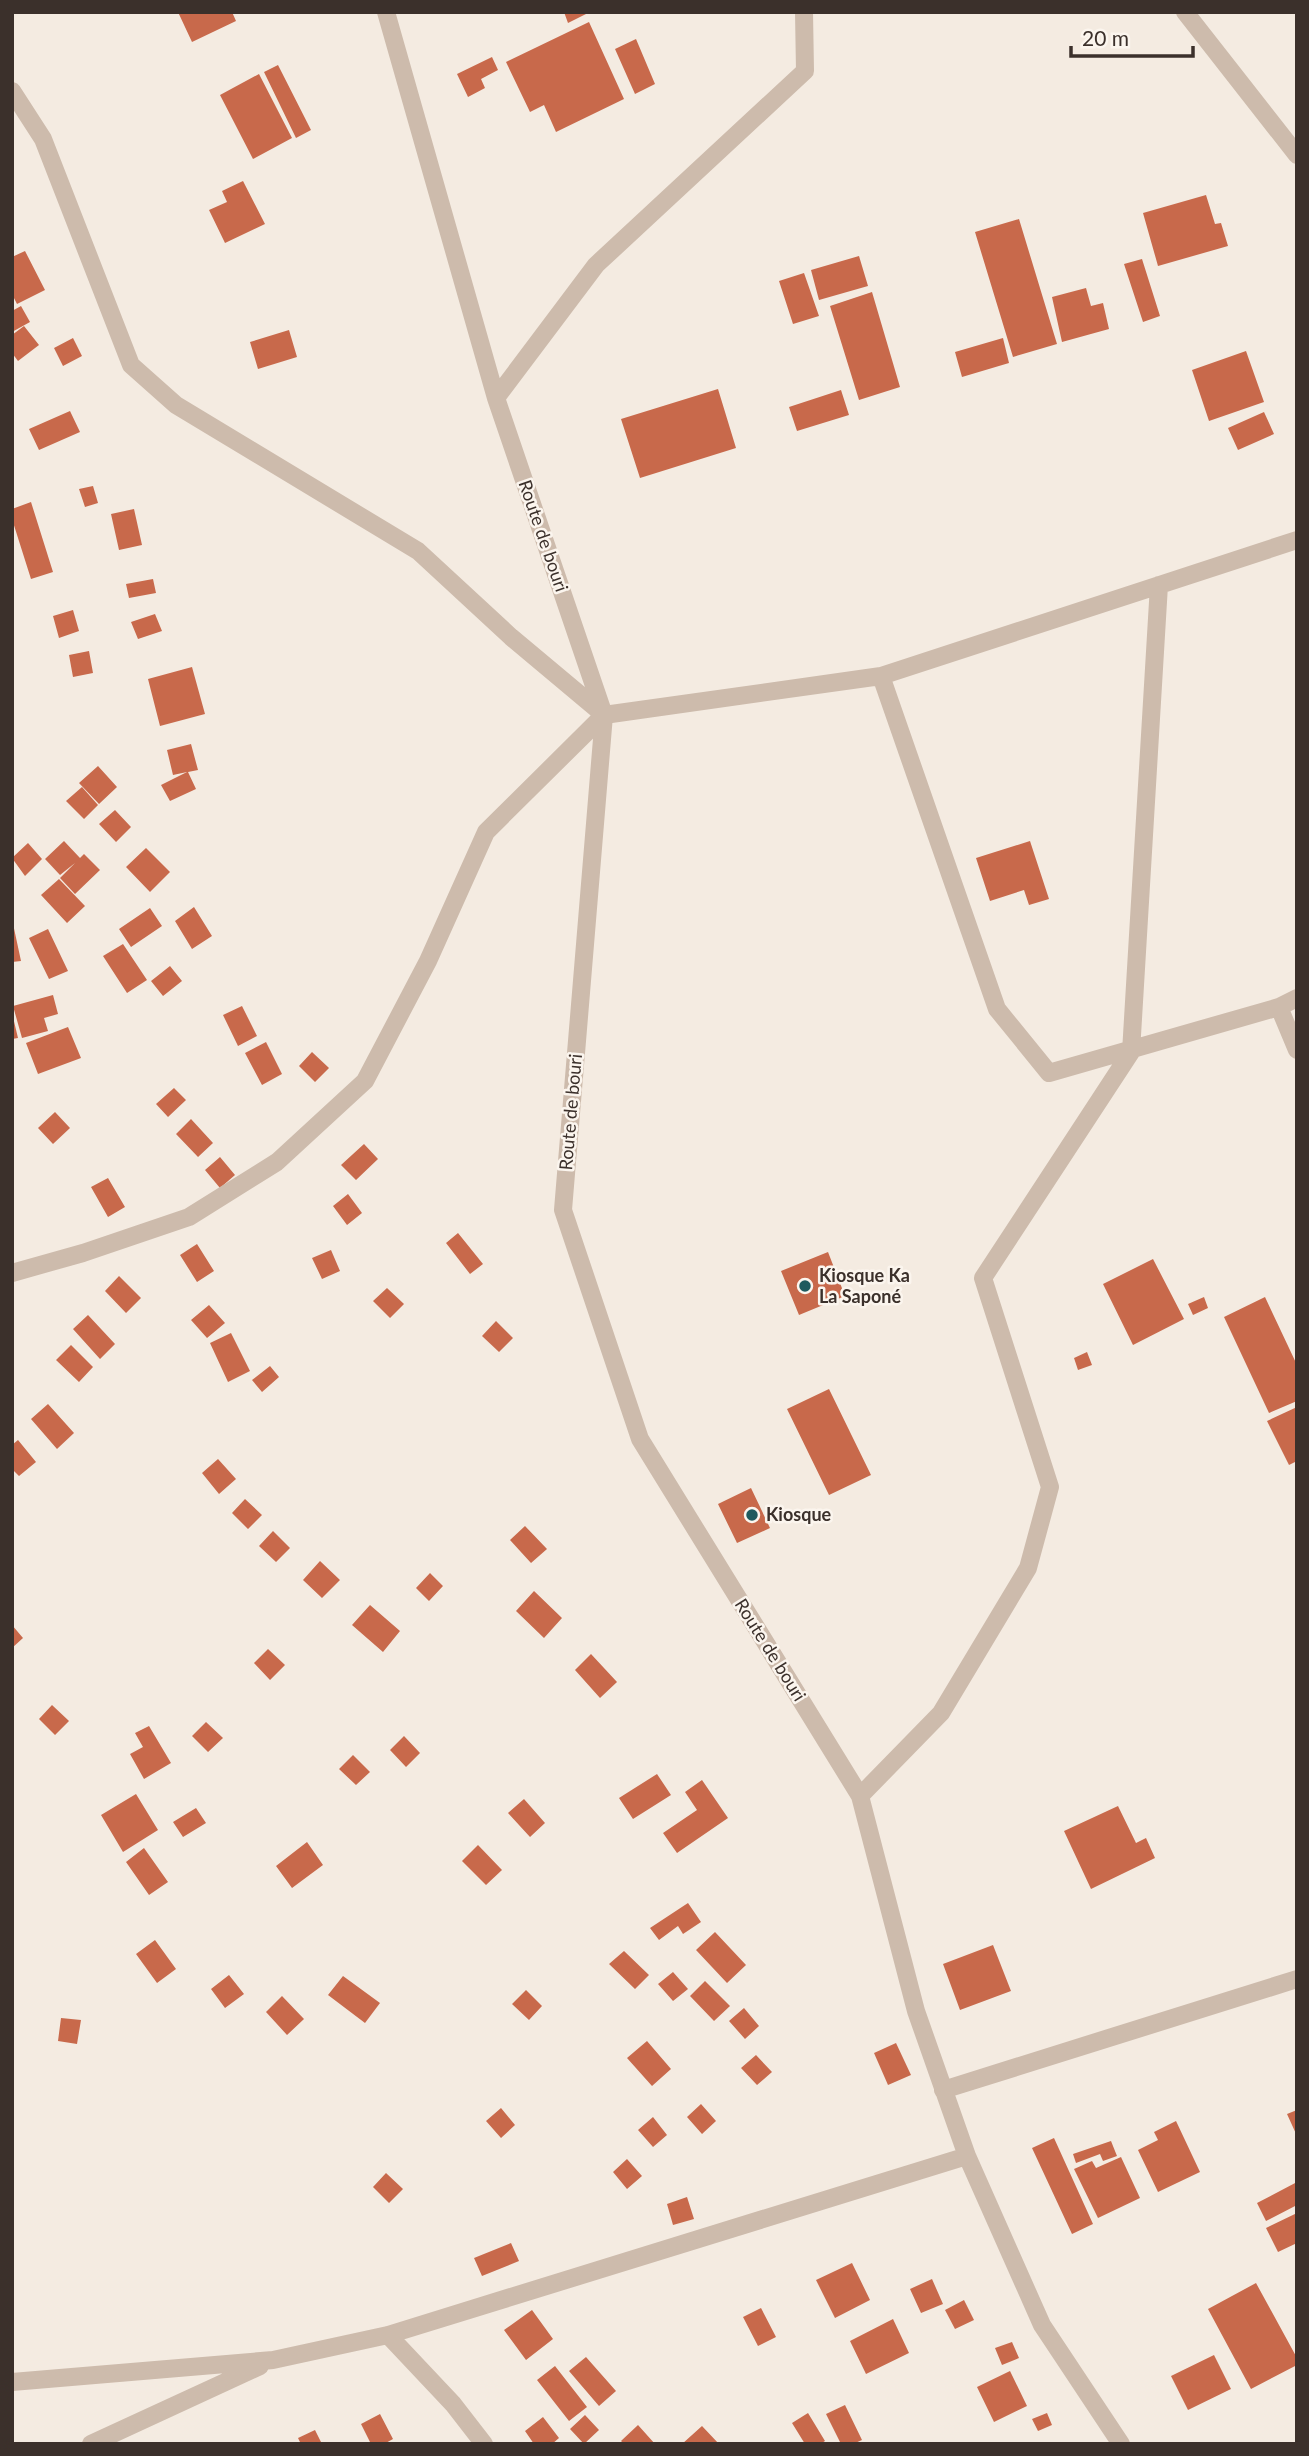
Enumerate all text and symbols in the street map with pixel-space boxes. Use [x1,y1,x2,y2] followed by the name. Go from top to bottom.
[1071,14,1194,58] scale bar
[1082,25,1129,50] text: 20 m
[515,477,573,594] street label: Route de bouri
[554,1053,586,1171] street label: Route de bouri
[819,1264,910,1307] place label: Kiosque Ka La Saponé
[797,1278,813,1294] marker: Kiosque Ka La Saponé
[766,1503,832,1525] place label: Kiosque
[744,1507,760,1523] marker: Kiosque
[731,1594,811,1705] street label: Route de bouri

